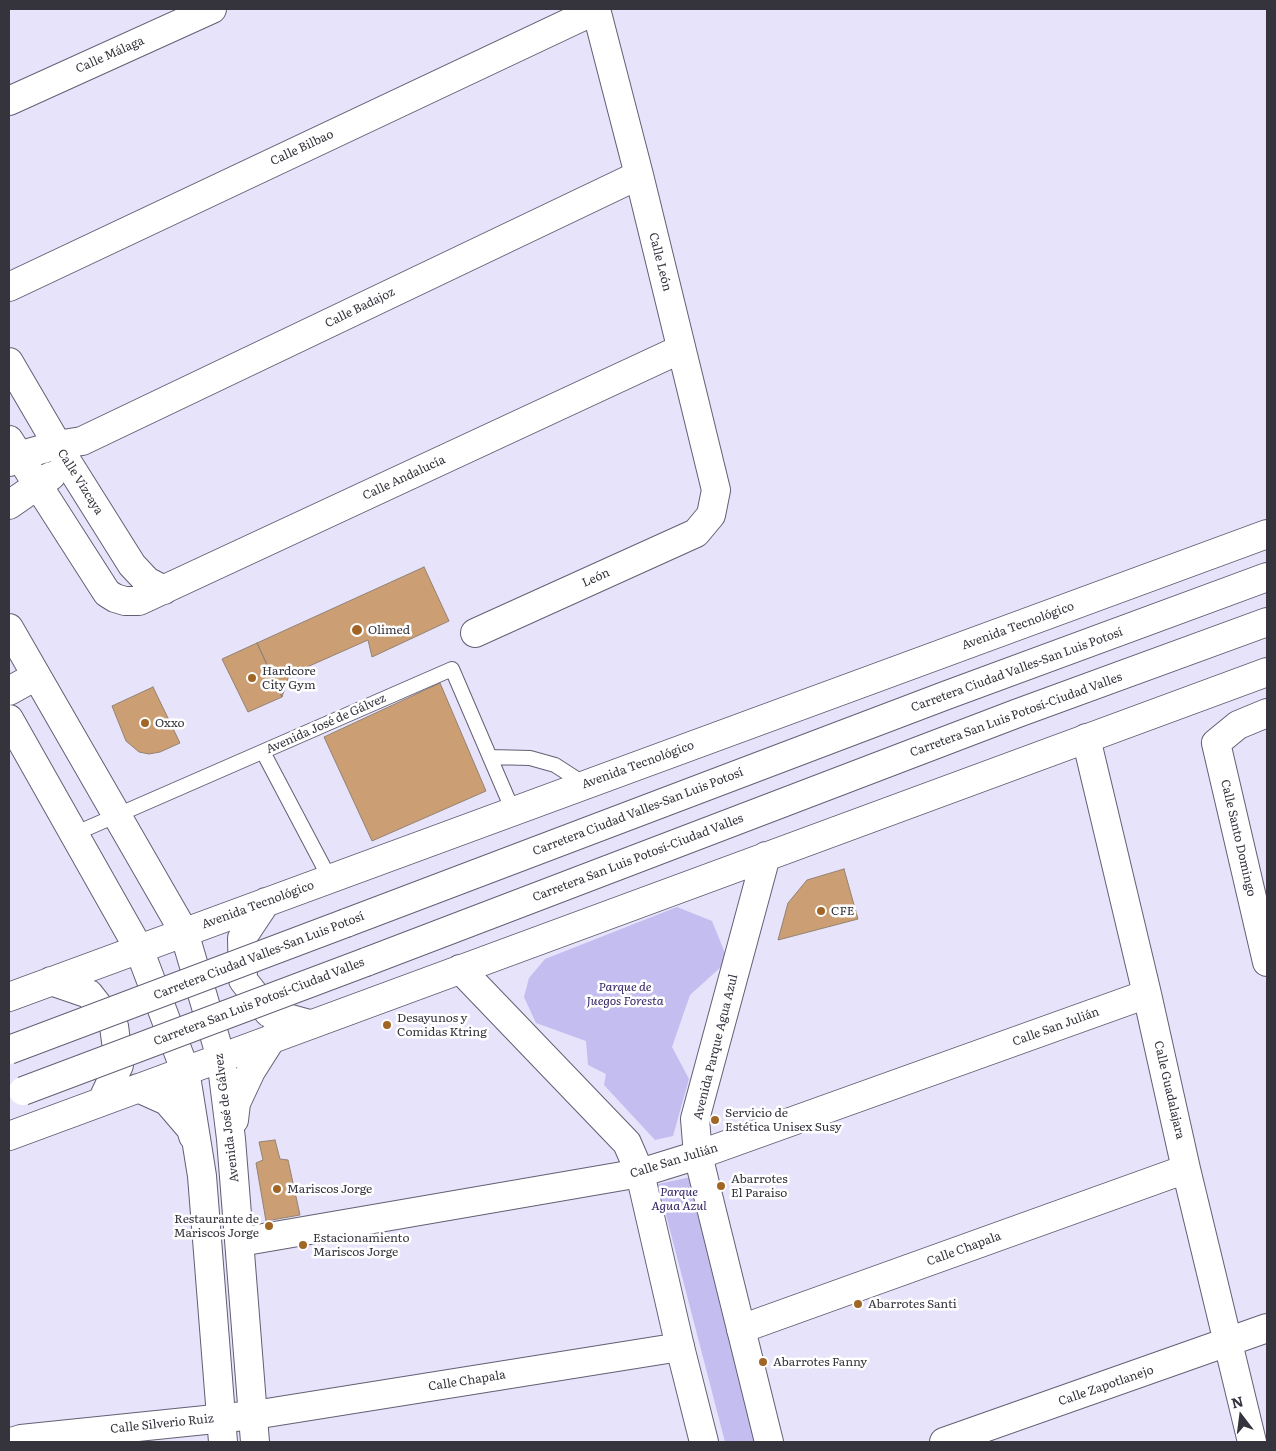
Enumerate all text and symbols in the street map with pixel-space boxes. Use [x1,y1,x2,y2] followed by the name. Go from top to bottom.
[74,34,146,76] street label: Calle Málaga
[268,127,336,169] street label: Calle Bilbao
[646,231,674,293] street label: Calle León
[323,285,397,331] street label: Calle Badajoz
[54,446,106,518] street label: Calle Vizcaya
[360,453,448,503] street label: Calle Andalucía
[580,566,612,590] street label: León
[960,599,1076,653] street label: Avenida Tecnológico
[350,623,364,637] marker: Olimed
[368,623,410,637] place label: Olimed
[909,625,1125,715] street label: Carretera Ciudad Valles-San Luis Potosí
[262,664,316,692] place label: Hardcore City Gym
[908,670,1124,760] street label: Carretera San Luis Potosí-Ciudad Valles
[246,672,258,684] marker: Hardcore City Gym
[264,691,388,757] street label: Avenida José de Gálvez
[155,716,185,730] place label: Oxxo
[139,717,151,729] marker: Oxxo
[580,738,696,792] street label: Avenida Tecnológico
[531,765,745,859] street label: Carretera Ciudad Valles-San Luis Potosí
[1218,778,1258,898] street label: Calle Santo Domingo
[531,811,745,905] street label: Carretera San Luis Potosí-Ciudad Valles
[200,878,316,932] street label: Avenida Tecnológico
[831,904,854,918] place label: CFE
[815,905,827,917] marker: CFE
[152,909,366,1003] street label: Carretera Ciudad Valles-San Luis Potosí
[152,955,366,1049] street label: Carretera San Luis Potosí-Ciudad Valles
[691,973,741,1121] street label: Avenida Parque Agua Azul
[586,980,664,1008] park label: Parque de Juegos Foresta
[1011,1005,1101,1049] street label: Calle San Julián
[397,1011,487,1039] place label: Desayunos y Comidas Ktring
[381,1019,393,1031] marker: Desayunos y Comidas Ktring
[1151,1039,1187,1141] street label: Calle Guadalajara
[212,1053,242,1183] street label: Avenida José de Gálvez
[725,1106,842,1134] place label: Servicio de Estética Unisex Susy
[709,1114,721,1126] marker: Servicio de Estética Unisex Susy
[628,1141,720,1181] street label: Calle San Julián
[731,1172,788,1200] place label: Abarrotes El Paraiso
[715,1180,727,1192] marker: Abarrotes El Paraiso
[287,1182,372,1196] place label: Mariscos Jorge
[271,1183,283,1195] marker: Mariscos Jorge
[651,1185,707,1213] park label: Parque Agua Azul
[174,1212,259,1240] place label: Restaurante de Mariscos Jorge
[263,1220,275,1232] marker: Restaurante de Mariscos Jorge
[925,1229,1003,1269] street label: Calle Chapala
[313,1231,409,1259] place label: Estacionamiento Mariscos Jorge
[297,1239,309,1251] marker: Estacionamiento Mariscos Jorge
[868,1297,957,1311] place label: Abarrotes Santi
[852,1298,864,1310] marker: Abarrotes Santi
[773,1355,867,1369] place label: Abarrotes Fanny
[757,1356,769,1368] marker: Abarrotes Fanny
[1056,1363,1156,1409] street label: Calle Zapotlanejo
[427,1368,507,1394] street label: Calle Chapala
[1229,1390,1245,1413] text: N
[1216,1391,1266,1441] north arrow
[110,1411,214,1437] street label: Calle Silverio Ruiz

